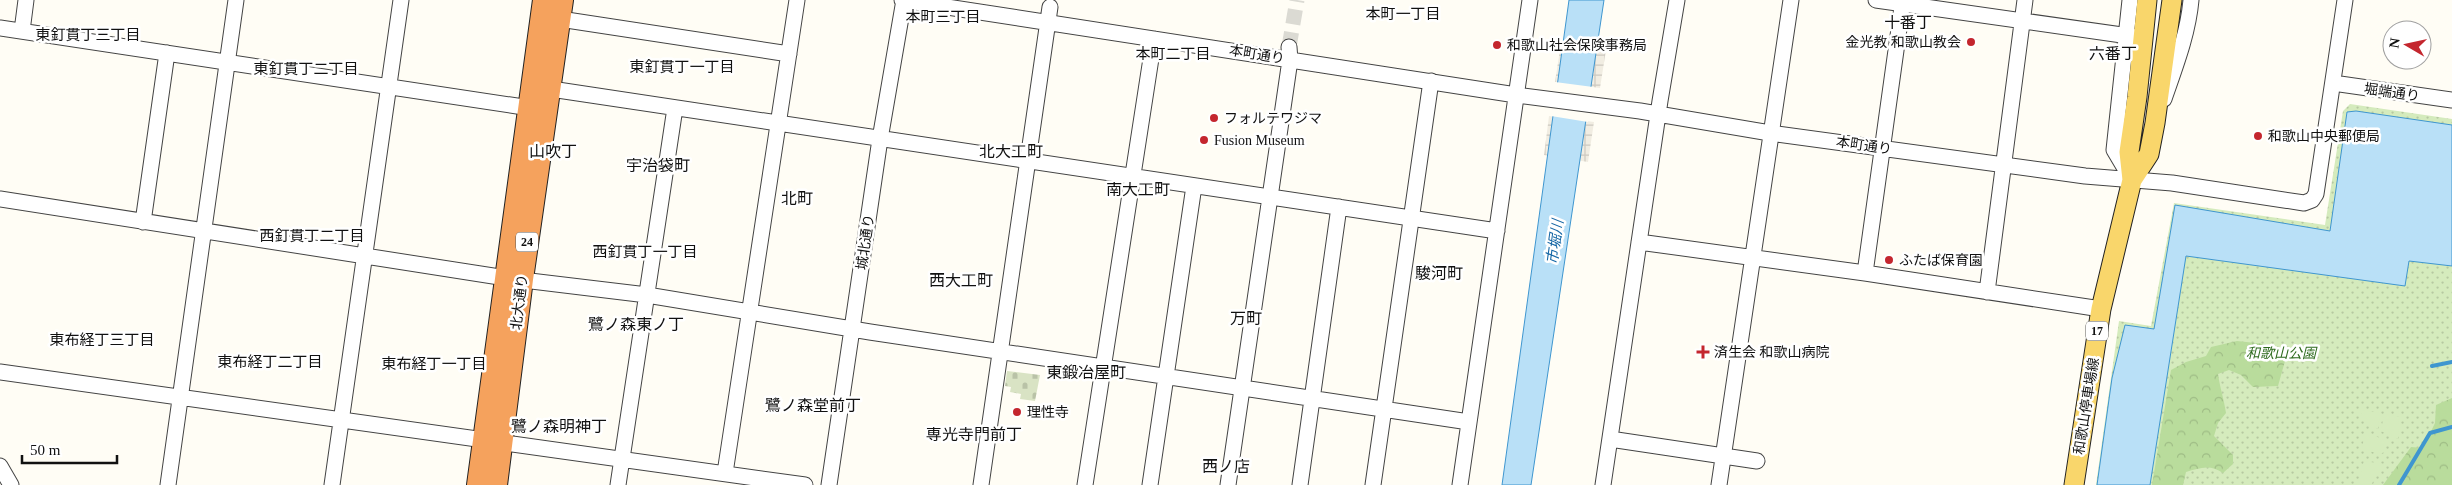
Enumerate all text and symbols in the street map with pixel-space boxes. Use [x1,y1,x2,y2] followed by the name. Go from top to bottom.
[1365,6,1441,22] district label: 本町一丁目
[905,9,981,25] district label: 本町三丁目
[1884,14,1932,31] district label: 十番丁
[2382,20,2432,70] north arrow
[35,27,141,43] district label: 東釘貫丁三丁目
[1846,35,1961,50] place label: 金光教 和歌山教会
[1965,36,1977,48] marker: 金光教 和歌山教会
[2386,37,2403,49] text: N
[1507,38,1647,53] place label: 和歌山社会保険事務局
[1491,39,1503,51] marker: 和歌山社会保険事務局
[1228,43,1286,66] street label: 本町通り
[2089,45,2137,62] district label: 六番丁
[1135,46,1211,62] district label: 本町二丁目
[629,59,735,75] district label: 東釘貫丁一丁目
[253,61,359,77] district label: 東釘貫丁二丁目
[2363,81,2421,104] street label: 堀端通り
[1224,111,1322,126] place label: フォルテワジマ
[1208,112,1220,124] marker: フォルテワジマ
[2268,129,2380,144] place label: 和歌山中央郵便局
[2252,130,2264,142] marker: 和歌山中央郵便局
[1214,133,1305,148] place label: Fusion Museum
[1198,134,1210,146] marker: Fusion Museum
[1835,134,1893,157] street label: 本町通り
[529,143,577,160] district label: 山吹丁
[979,143,1043,160] district label: 北大工町
[626,157,690,174] district label: 宇治袋町
[1106,181,1170,198] district label: 南大工町
[781,190,813,207] district label: 北町
[853,213,877,271] street label: 城北通り
[1544,217,1566,265] water label: 市堀川
[259,228,365,244] district label: 西釘貫丁二丁目
[516,232,538,252] road number: 24
[592,244,698,260] district label: 西釘貫丁一丁目
[1899,253,1983,268] place label: ふたば保育園
[1883,254,1895,266] marker: ふたば保育園
[1415,265,1463,282] district label: 駿河町
[929,272,993,289] district label: 西大工町
[508,273,530,331] street label: 北大通り
[1230,310,1262,327] district label: 万町
[588,316,684,333] district label: 鷺ノ森東ノ丁
[2086,322,2108,341] road number: 17
[49,332,155,348] district label: 東布経丁三丁目
[1696,345,1710,359] marker: 済生会 和歌山病院
[1714,345,1830,360] place label: 済生会 和歌山病院
[2246,346,2318,361] park label: 和歌山公園
[217,354,323,370] district label: 東布経丁二丁目
[381,356,487,372] district label: 東布経丁一丁目
[2071,357,2102,456] street label: 和歌山停車場線
[1046,364,1126,381] district label: 東鍛冶屋町
[765,397,861,414] district label: 鷺ノ森堂前丁
[1027,405,1069,420] place label: 理性寺
[1011,406,1023,418] marker: 理性寺
[511,418,607,435] district label: 鷺ノ森明神丁
[926,426,1022,443] district label: 専光寺門前丁
[22,432,118,464] scale bar
[30,442,61,458] text: 50 m
[1202,458,1250,475] district label: 西ノ店

